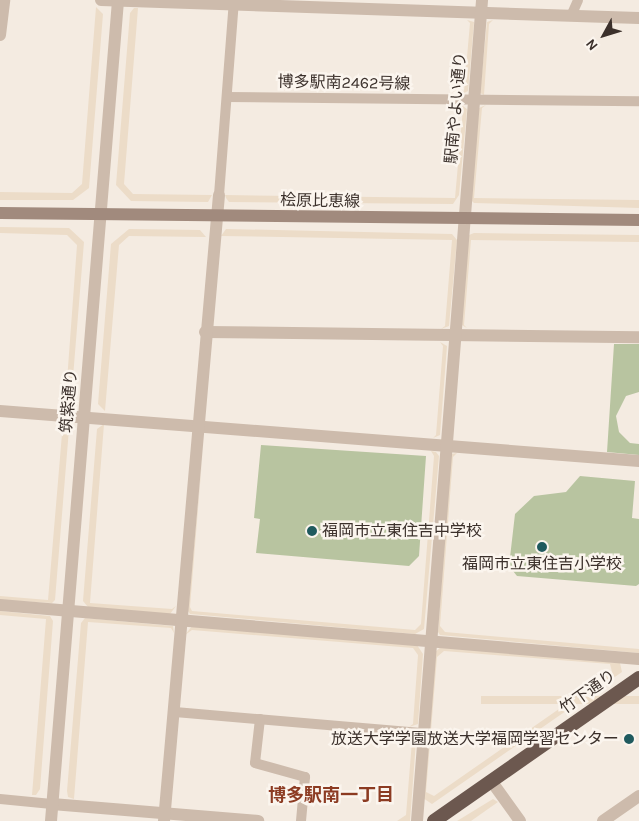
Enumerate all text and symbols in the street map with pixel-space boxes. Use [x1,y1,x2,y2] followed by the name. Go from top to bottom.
[579,10,629,60] north arrow
[582,36,602,54] text: N
[442,51,470,165] street label: 駅南やよい通り
[278,72,410,94] street label: 博多駅南2462号線
[280,191,360,211] street label: 桧原比恵線
[57,368,81,434] street label: 筑紫通り
[322,521,482,541] place label: 福岡市立東住吉中学校
[306,525,318,537] marker: 福岡市立東住吉中学校
[536,541,548,553] marker: 福岡市立東住吉小学校
[462,554,622,574] place label: 福岡市立東住吉小学校
[556,666,620,718] street label: 竹下通り
[331,729,619,749] place label: 放送大学学園放送大学福岡学習センター
[623,733,635,745] marker: 放送大学学園放送大学福岡学習センター
[268,784,394,806] district label: 博多駅南一丁目

